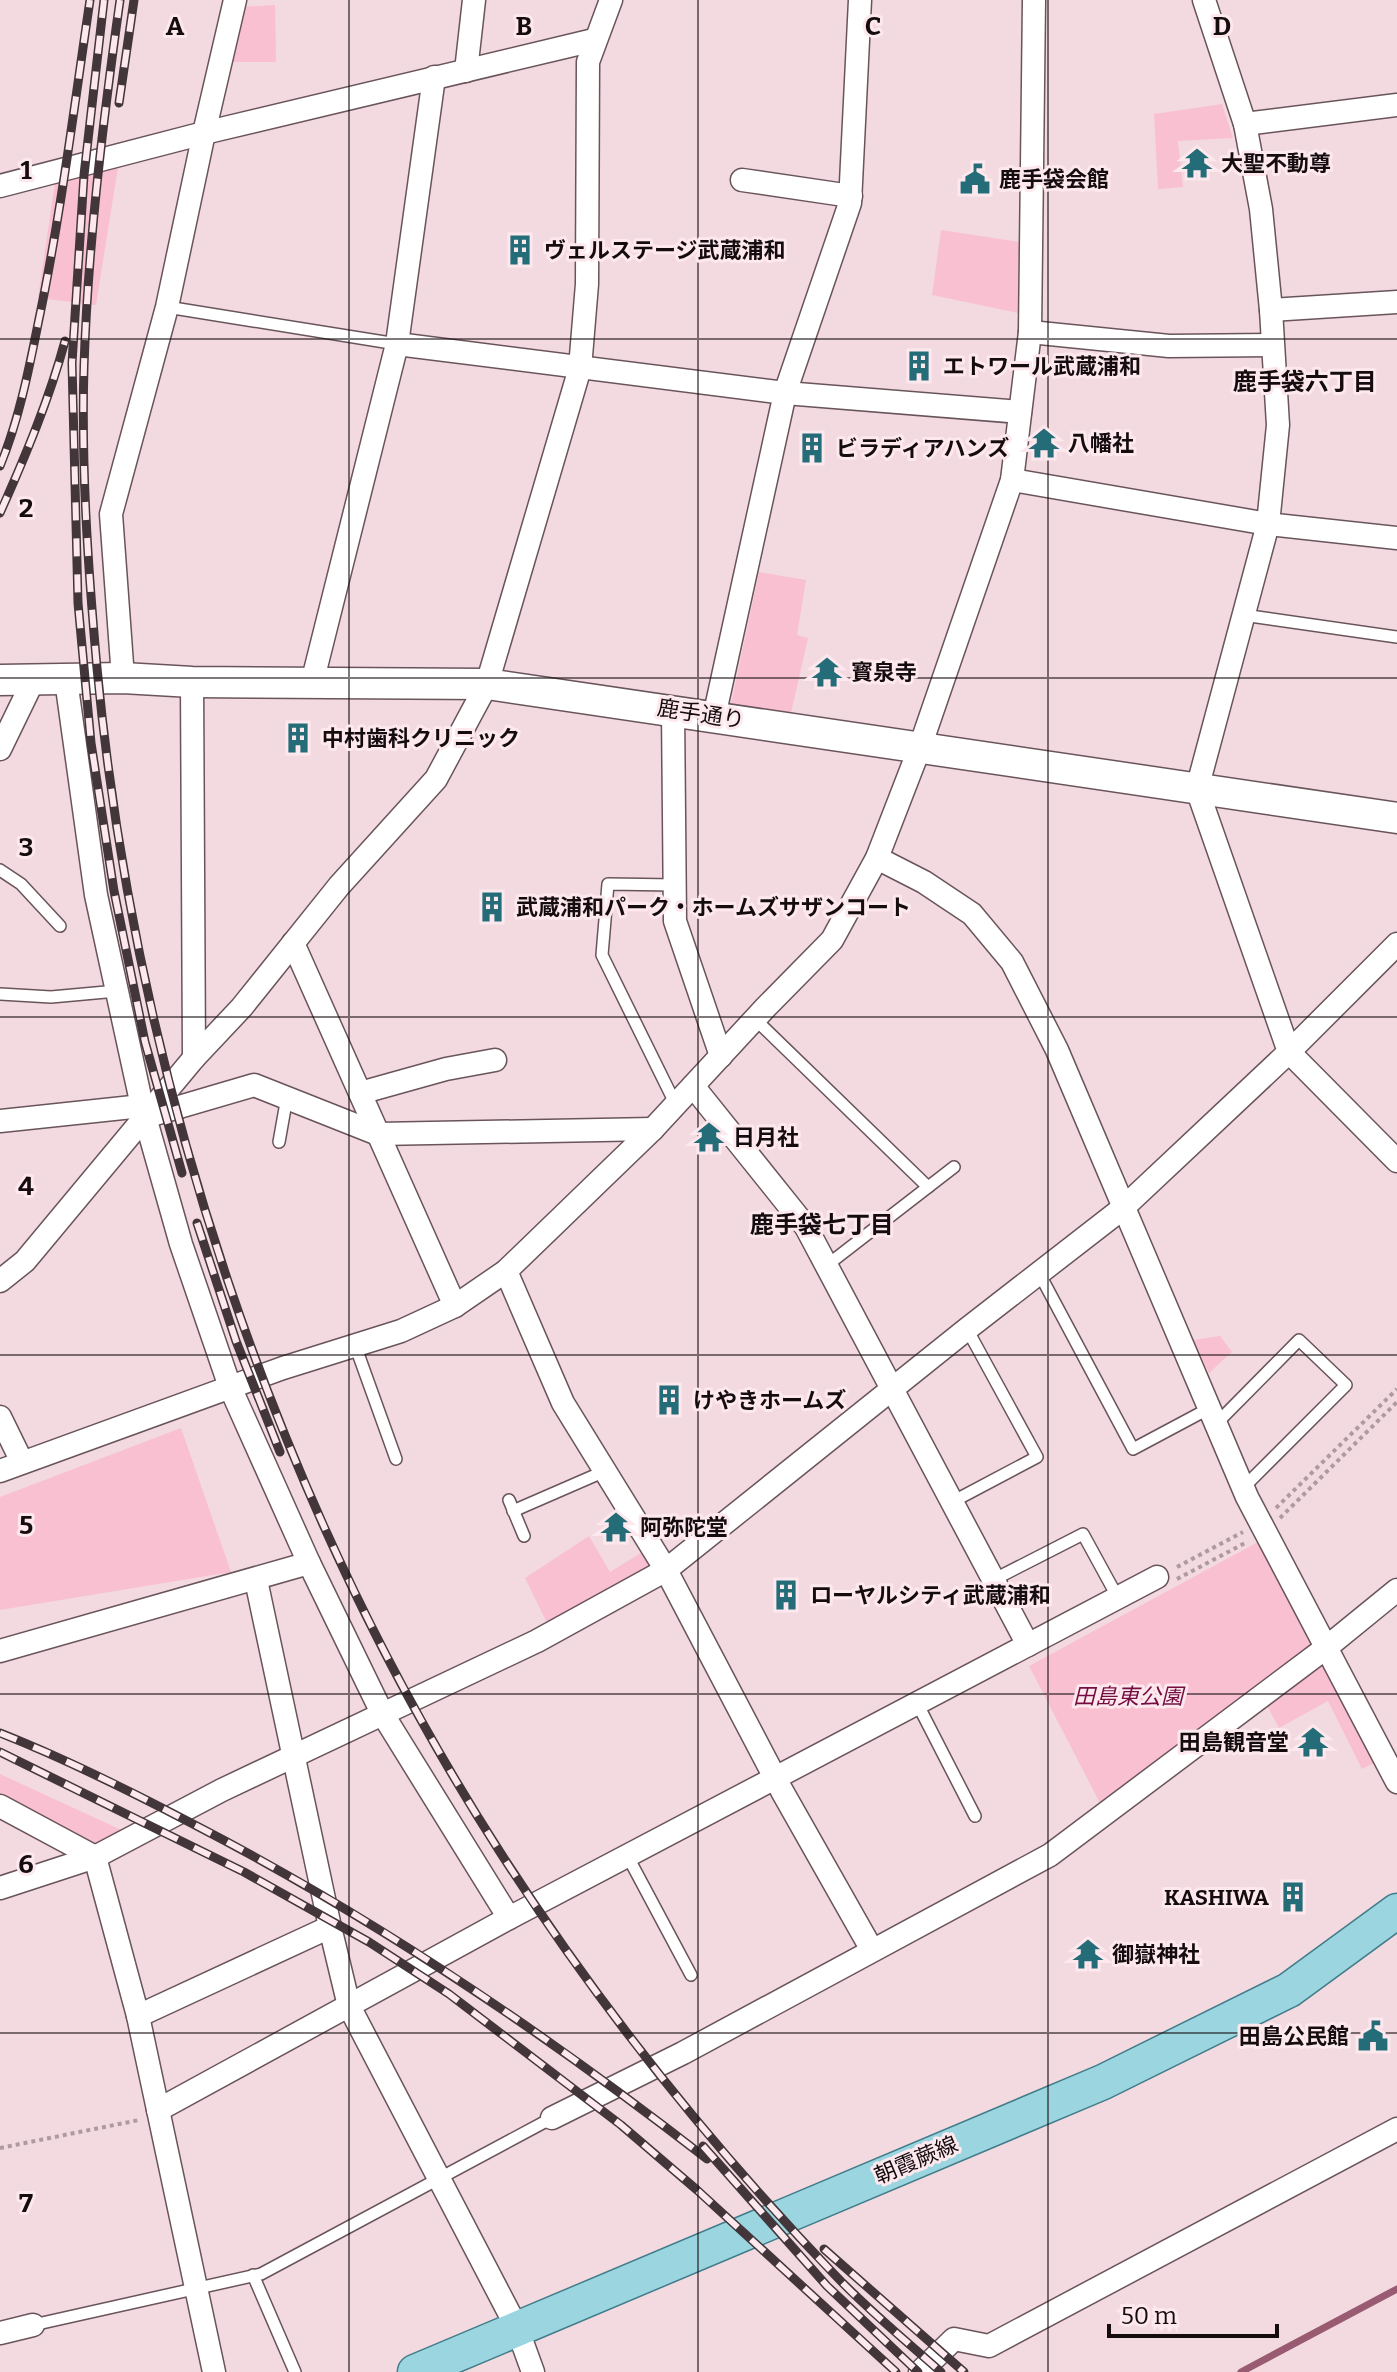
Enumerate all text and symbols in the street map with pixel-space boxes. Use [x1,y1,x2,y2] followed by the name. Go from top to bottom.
[166,11,185,42] text: A
[516,11,532,42] text: B
[865,11,881,42] text: C
[1213,11,1231,42] text: D
[1180,146,1214,180] temple icon: 大聖不動尊
[1221,150,1331,177] place label: 大聖不動尊
[20,155,32,186] text: 1
[958,162,992,196] public building icon: 鹿手袋会館
[999,166,1109,193] place label: 鹿手袋会館
[503,233,537,267] building icon: ヴェルステージ武蔵浦和
[544,237,786,264] place label: ヴェルステージ武蔵浦和
[902,349,936,383] building icon: エトワール武蔵浦和
[943,353,1141,380] place label: エトワール武蔵浦和
[1233,368,1377,396] district label: 鹿手袋六丁目
[1027,426,1061,460] temple icon: 八幡社
[1068,430,1134,457] place label: 八幡社
[795,431,829,465] building icon: ビラディアハンズ
[836,435,1009,462] place label: ビラディアハンズ
[19,493,33,524] text: 2
[810,655,844,689] temple icon: 寳泉寺
[851,659,917,686] place label: 寳泉寺
[655,694,747,734] street label: 鹿手通り
[281,721,315,755] building icon: 中村歯科クリニック
[322,725,520,752] place label: 中村歯科クリニック
[19,832,33,863] text: 3
[475,890,509,924] building icon: 武蔵浦和パーク・ホームズサザンコート
[516,894,911,921] place label: 武蔵浦和パーク・ホームズサザンコート
[692,1120,726,1154] temple icon: 日月社
[733,1124,799,1151] place label: 日月社
[18,1171,34,1202] text: 4
[750,1211,894,1239] district label: 鹿手袋七丁目
[652,1383,686,1417] building icon: けやきホームズ
[693,1387,846,1414] place label: けやきホームズ
[19,1510,33,1541] text: 5
[599,1510,633,1544] temple icon: 阿弥陀堂
[640,1514,728,1541] place label: 阿弥陀堂
[769,1578,803,1612] building icon: ローヤルシティ武蔵浦和
[810,1582,1051,1609] place label: ローヤルシティ武蔵浦和
[1073,1683,1186,1710] park label: 田島東公園
[1296,1725,1330,1759] temple icon: 田島観音堂
[1179,1729,1289,1756] place label: 田島観音堂
[18,1849,34,1880] text: 6
[1276,1880,1310,1914] building icon: KASHIWA
[1164,1884,1269,1911] place label: KASHIWA
[1071,1937,1105,1971] temple icon: 御嶽神社
[1112,1941,1200,1968] place label: 御嶽神社
[1356,2019,1390,2053] public building icon: 田島公民館
[1239,2023,1349,2050] place label: 田島公民館
[870,2130,962,2190] street label: 朝霞蕨線
[19,2188,33,2219] text: 7
[1109,2288,1277,2338] scale bar
[1121,2302,1177,2330] text: 50 m

